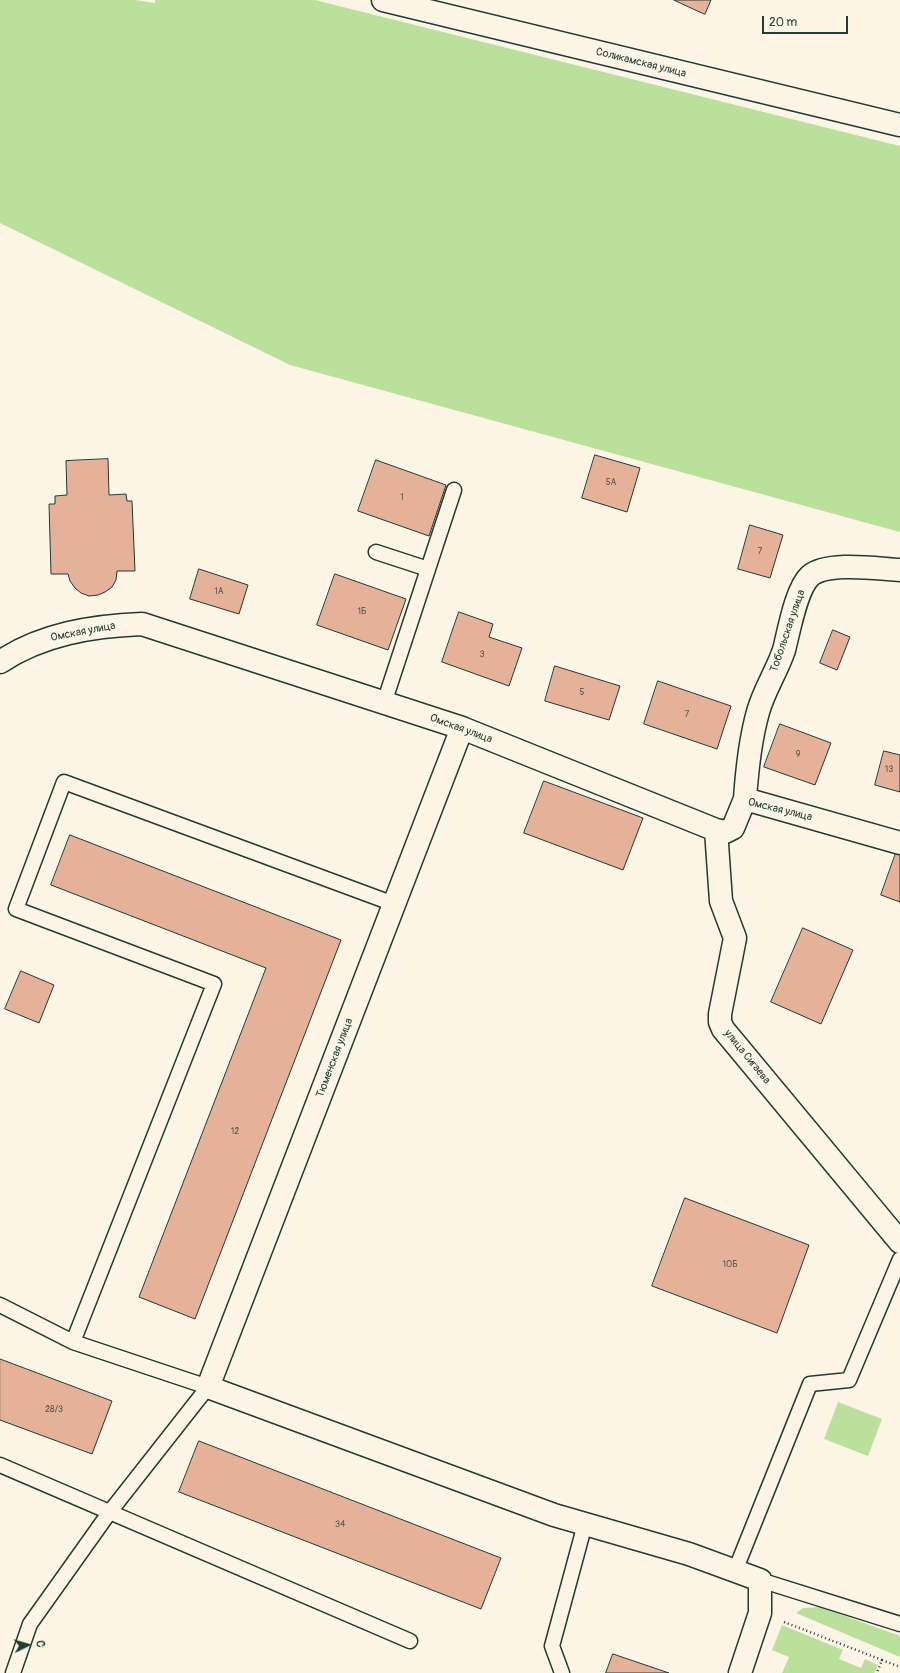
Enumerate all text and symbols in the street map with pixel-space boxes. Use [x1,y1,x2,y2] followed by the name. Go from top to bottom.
[764,8,850,34] scale bar
[769,15,797,30] text: 20 m
[594,45,688,81] street label: Соликамская улица
[606,478,616,488] house number: 5А
[400,493,404,503] house number: 1
[758,547,762,557] house number: 7
[214,587,224,597] house number: 1А
[768,588,808,674] street label: Тобольская улица
[358,607,366,617] house number: 1Б
[50,619,116,645] street label: Омская улица
[479,650,485,660] house number: 3
[580,688,584,698] house number: 5
[685,710,689,720] house number: 7
[428,712,494,746] street label: Омская улица
[796,750,800,760] house number: 9
[885,765,893,775] house number: 13
[747,796,813,824] street label: Омская улица
[314,1016,356,1100] street label: Тюменская улица
[721,1027,773,1087] street label: улица Сигаева
[231,1127,239,1137] house number: 12
[722,1260,738,1270] house number: 10Б
[45,1405,63,1415] house number: 28/3
[335,1520,345,1530] house number: 34
[8,1625,48,1665] north arrow
[34,1640,47,1648] text: С

